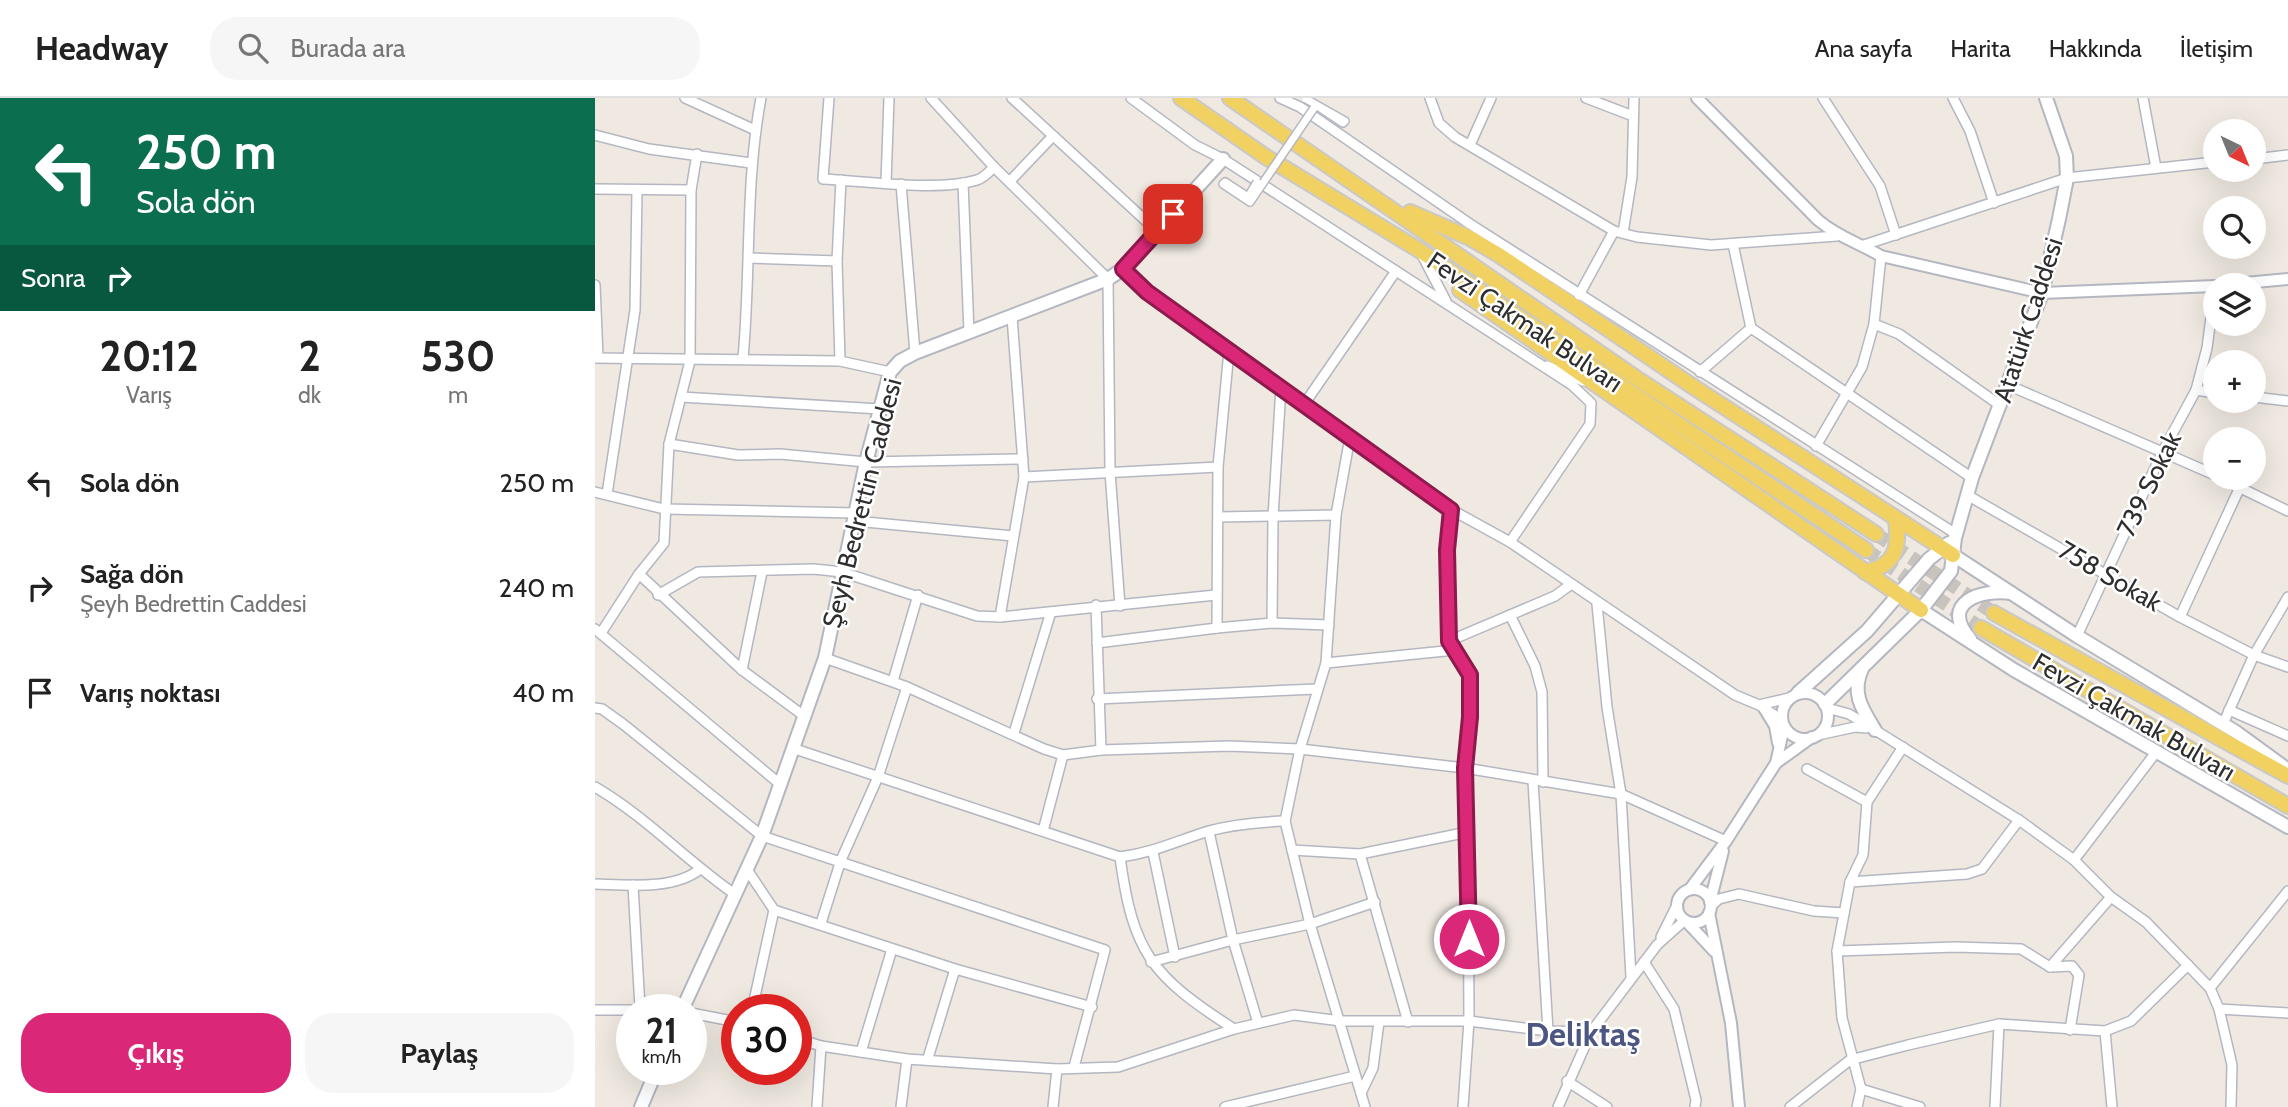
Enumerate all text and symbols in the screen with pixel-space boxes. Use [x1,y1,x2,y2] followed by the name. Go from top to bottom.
[210,17,700,80] search box
[35,28,168,68] text: Headway
[234,29,272,67] icon: search
[290,32,406,64] text: Burada ara
[1815,34,1912,63] text: Ana sayfa
[1950,34,2011,63] text: Harita
[2049,34,2142,63] text: Hakkında
[2180,34,2253,63] text: İletişim
[2203,119,2266,182] north arrow
[2203,119,2266,490] map controls
[136,122,276,181] text: 250 m
[21,126,112,217] icon: left
[136,182,256,221] text: Sola dön
[1143,184,1203,244] pin
[1154,195,1192,233] icon: arrive
[2203,196,2266,259] button: search
[1986,234,2070,406] street label: Atatürk Caddesi
[1421,245,1629,399] street label: Fevzi Çakmak Bulvarı
[100,259,138,297] icon: right
[21,262,86,294] text: Sonra
[2203,273,2266,336] button: layers
[100,330,198,382] text: 20:12
[298,330,321,382] text: 2
[421,330,495,382] text: 530
[2203,350,2266,413] button: +
[815,375,909,631] street label: Şeyh Bedrettin Caddesi
[126,381,172,409] text: Varış
[298,381,321,409] text: dk
[448,381,468,409] text: m
[2110,426,2188,542] street label: 739 Sokak
[2203,427,2266,490] button: −
[21,464,59,502] icon: left
[80,467,180,499] text: Sola dön
[500,467,574,499] text: 250 m
[2053,534,2168,618] street label: 758 Sokak
[80,558,184,590] text: Sağa dön
[21,569,59,607] icon: right
[499,572,574,604] text: 240 m
[80,590,307,618] text: Şeyh Bedrettin Caddesi
[2027,646,2241,788] street label: Fevzi Çakmak Bulvarı
[21,674,59,712] icon: arrive
[80,677,221,709] text: Varış noktası
[512,677,574,709] text: 40 m
[1432,902,1506,976] position arrow
[721,994,812,1085] speed limit sign: 30
[646,1009,677,1052] text: 21
[21,1013,291,1093] button: Çıkış
[305,1013,574,1093] button: Paylaş
[1526,1014,1640,1054] district label: Deliktaş
[642,1046,681,1068] text: km/h

